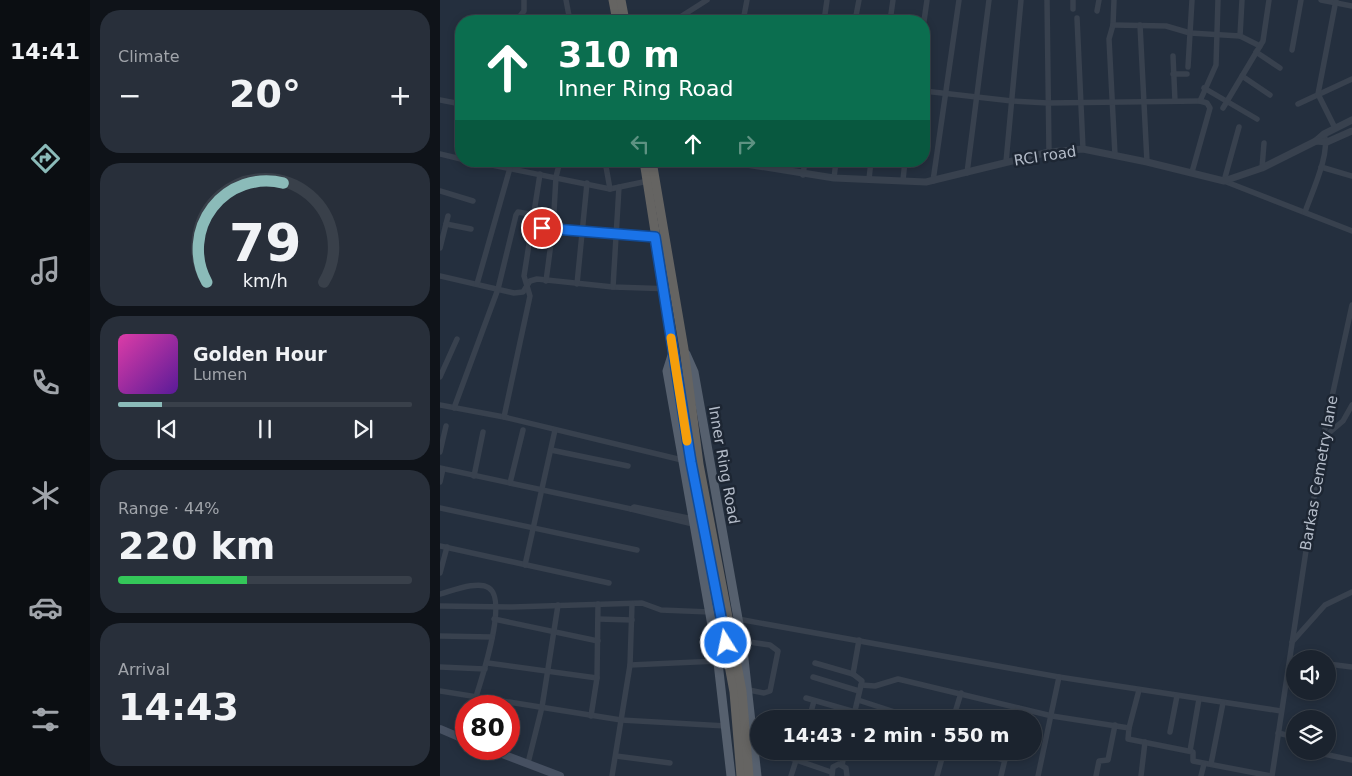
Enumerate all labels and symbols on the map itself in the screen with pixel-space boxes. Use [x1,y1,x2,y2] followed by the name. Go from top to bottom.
[1012,142,1078,170] street label: RCI road
[521,207,563,249] pin
[1296,394,1342,552] street label: Barkas Cemetry lane
[705,405,743,525] street label: Inner Ring Road
[699,616,751,668] position arrow
[455,695,520,760] speed limit sign: 80

